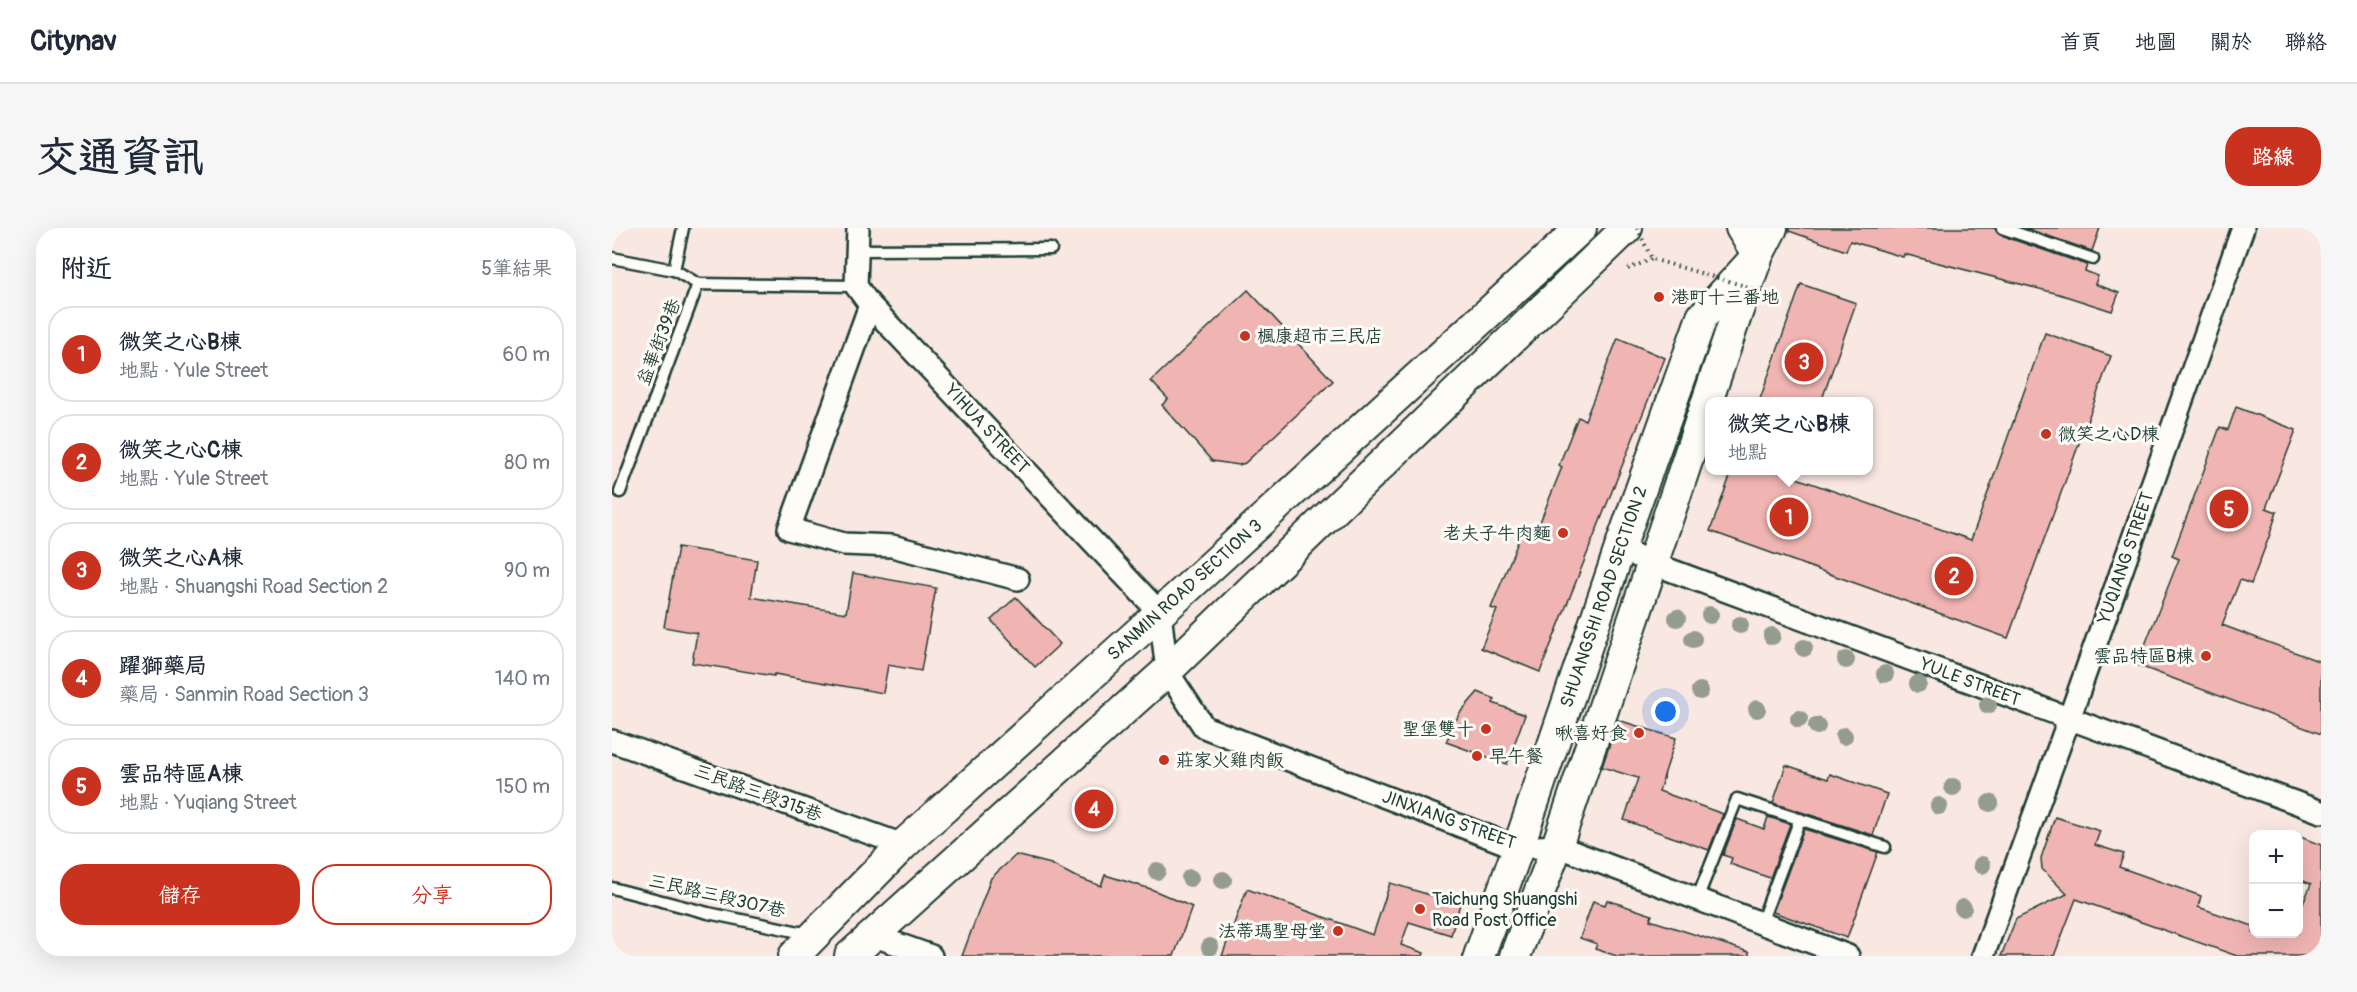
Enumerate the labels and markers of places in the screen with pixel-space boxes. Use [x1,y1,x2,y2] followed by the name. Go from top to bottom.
[1671,286,1779,309] place label: 港町十三番地
[1652,290,1666,304] marker: 港町十三番地
[1257,325,1383,348] place label: 楓康超市三民店
[1238,329,1252,343] marker: 楓康超市三民店
[1784,340,1824,384] pin: 3
[2058,423,2159,446] place label: 微笑之心D棟
[2039,427,2053,441] marker: 微笑之心D棟
[2210,486,2248,532] pin: 5
[1770,494,1808,540] pin: 1
[1443,522,1551,545] place label: 老夫子牛肉麵
[1556,526,1570,540] marker: 老夫子牛肉麵
[1934,554,1974,598] pin: 2
[2094,645,2194,668] place label: 雲品特區B棟
[2199,649,2213,663] marker: 雲品特區B棟
[1402,718,1474,741] place label: 聖堡雙十
[1479,722,1493,736] marker: 聖堡雙十
[1555,722,1627,745] place label: 啾喜好食
[1632,726,1646,740] marker: 啾喜好食
[1489,745,1543,768] place label: 早午餐
[1176,749,1284,772] place label: 莊家火雞肉飯
[1470,749,1484,763] marker: 早午餐
[1157,753,1171,767] marker: 莊家火雞肉飯
[1074,786,1114,832] pin: 4
[1432,888,1577,932] place label: Taichung Shuangshi Road Post Office
[1413,902,1427,916] marker: Taichung Shuangshi Road Post Office
[1218,920,1326,943] place label: 法蒂瑪聖母堂
[1331,924,1345,938] marker: 法蒂瑪聖母堂

